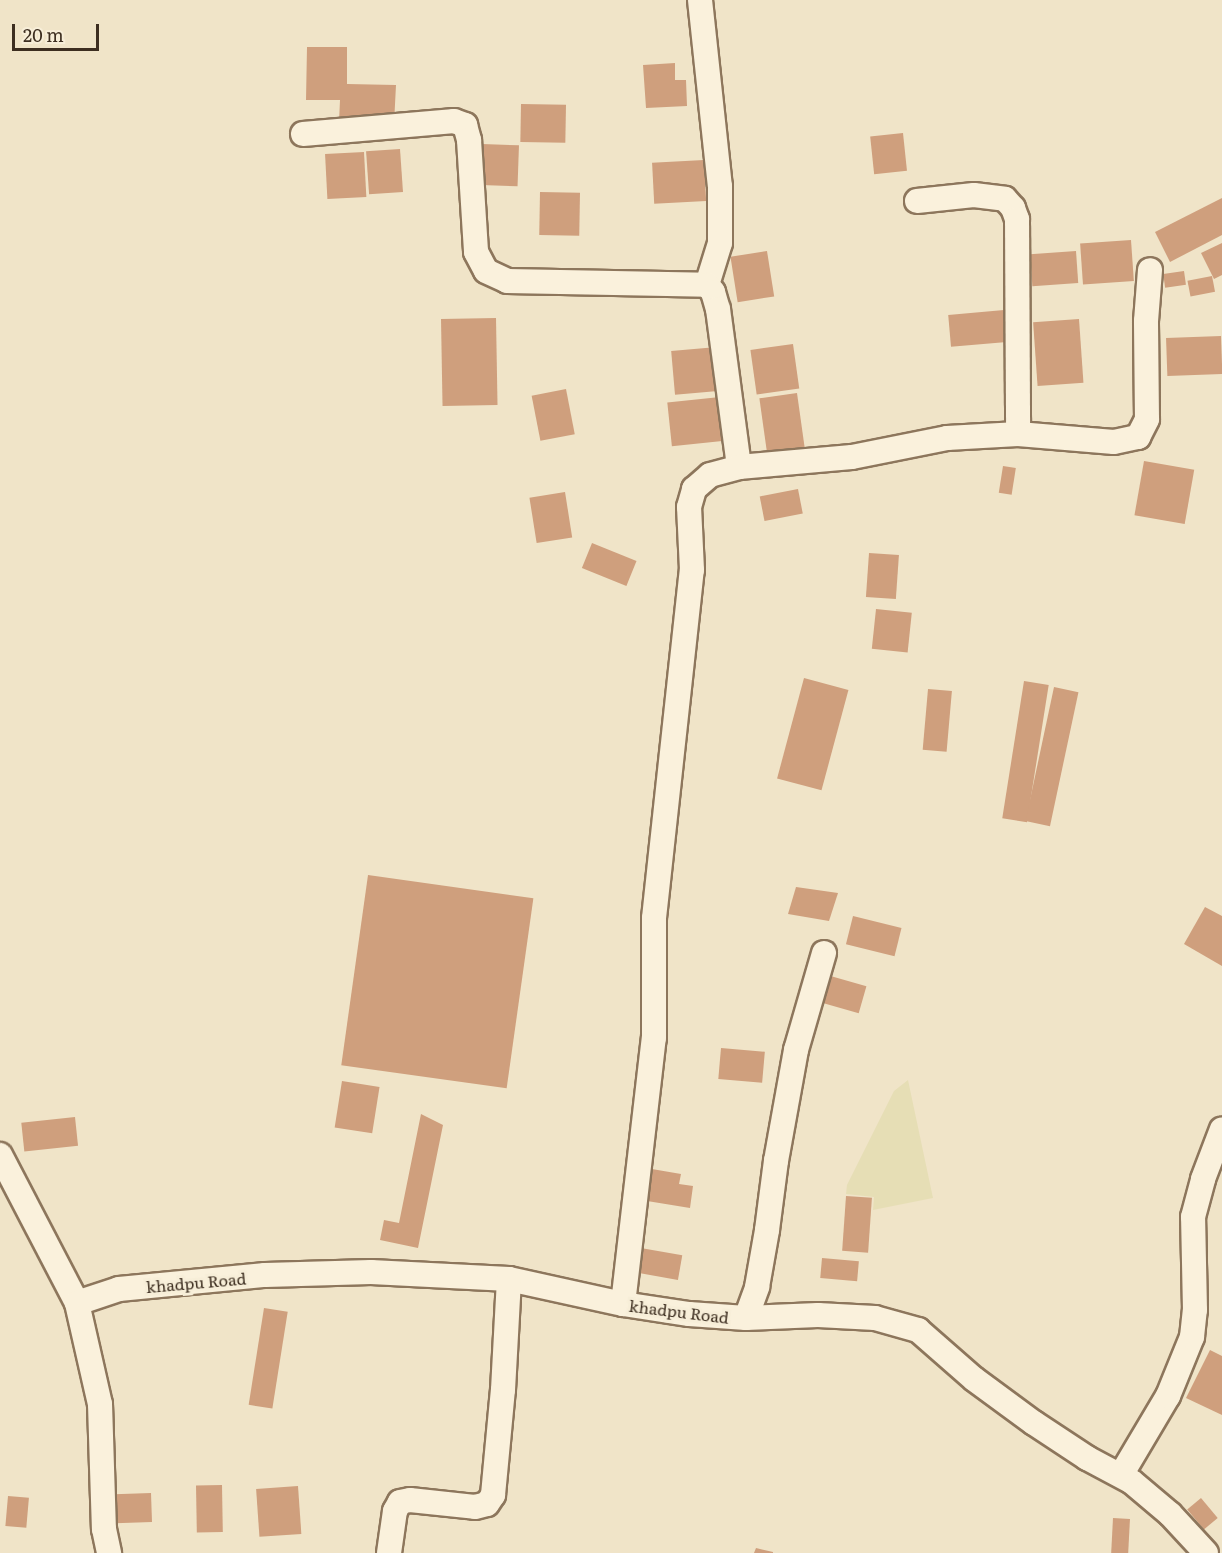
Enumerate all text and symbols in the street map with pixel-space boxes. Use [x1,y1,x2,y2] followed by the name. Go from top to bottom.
[15,12,102,50] scale bar
[23,21,64,48] text: 20 m
[145,1268,247,1296] street label: khadpu Road
[628,1295,730,1327] street label: khadpu Road

